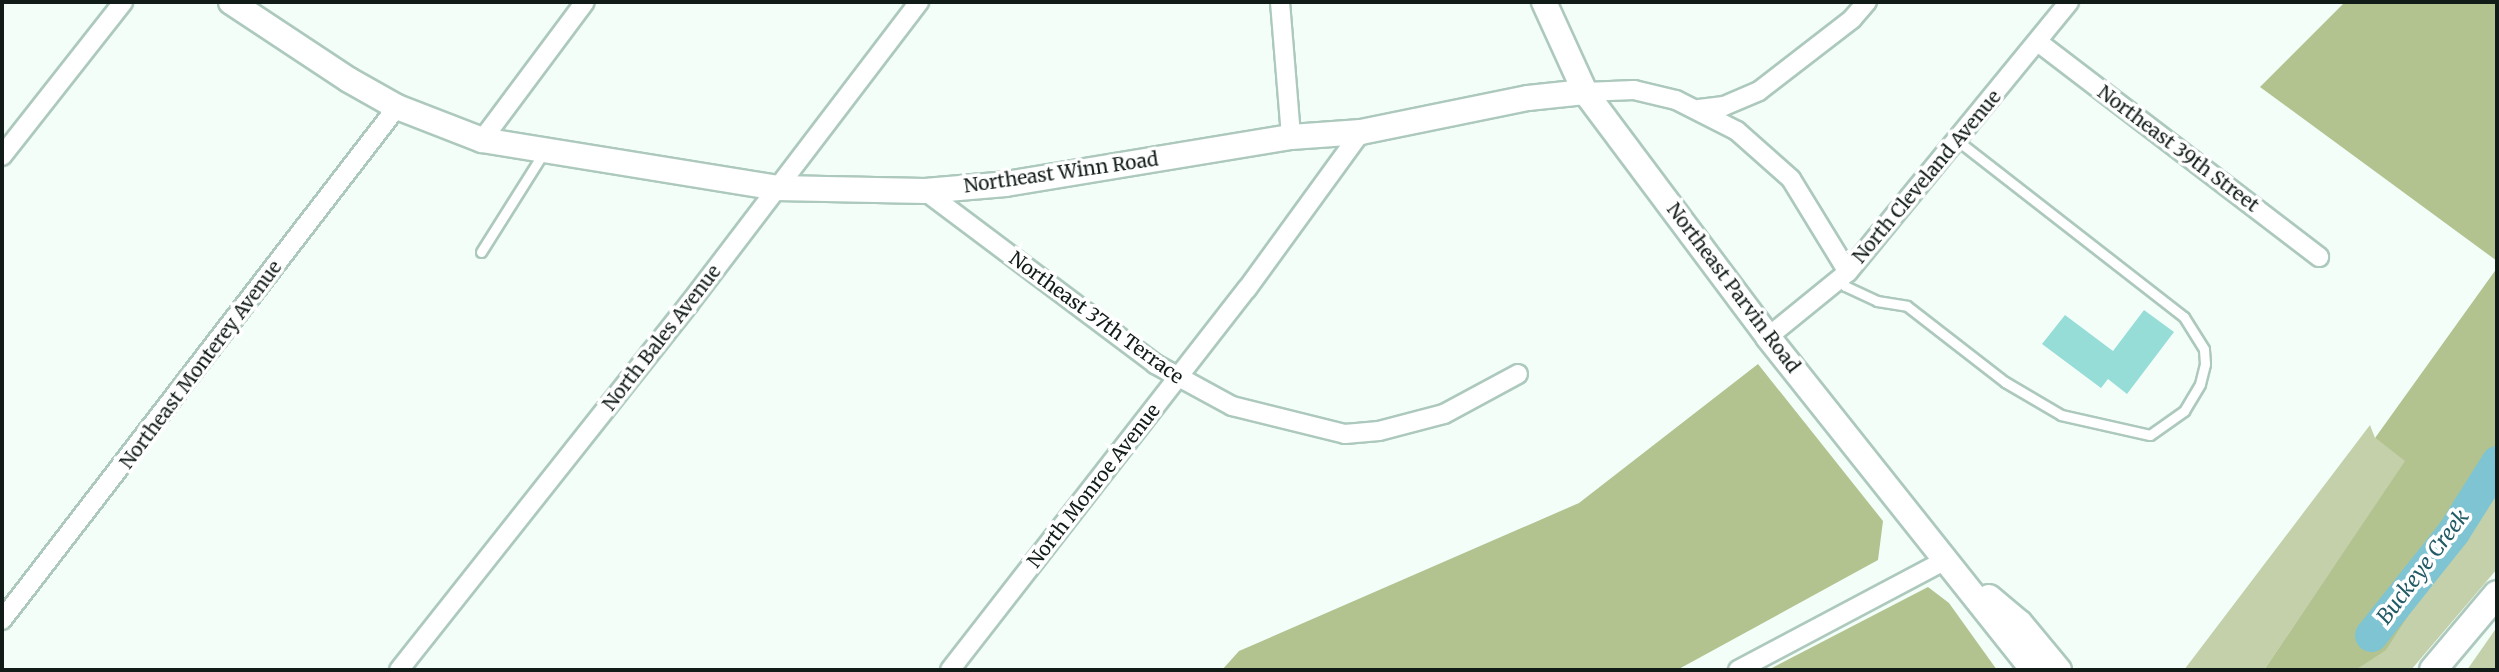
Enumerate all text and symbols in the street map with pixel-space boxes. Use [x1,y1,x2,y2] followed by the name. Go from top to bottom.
[2093,81,2263,217] street label: Northeast 39th Street
[1848,86,2006,268] street label: North Cleveland Avenue
[962,148,1160,198] street label: Northeast Winn Road
[1662,199,1804,377] street label: Northeast Parvin Road
[1005,247,1187,389] street label: Northeast 37th Terrace
[115,256,287,474] street label: Northeast Monterey Avenue
[598,261,726,415] street label: North Bales Avenue
[1023,400,1165,572] street label: North Monroe Avenue
[2372,505,2474,629] water label: Buckeye Creek

